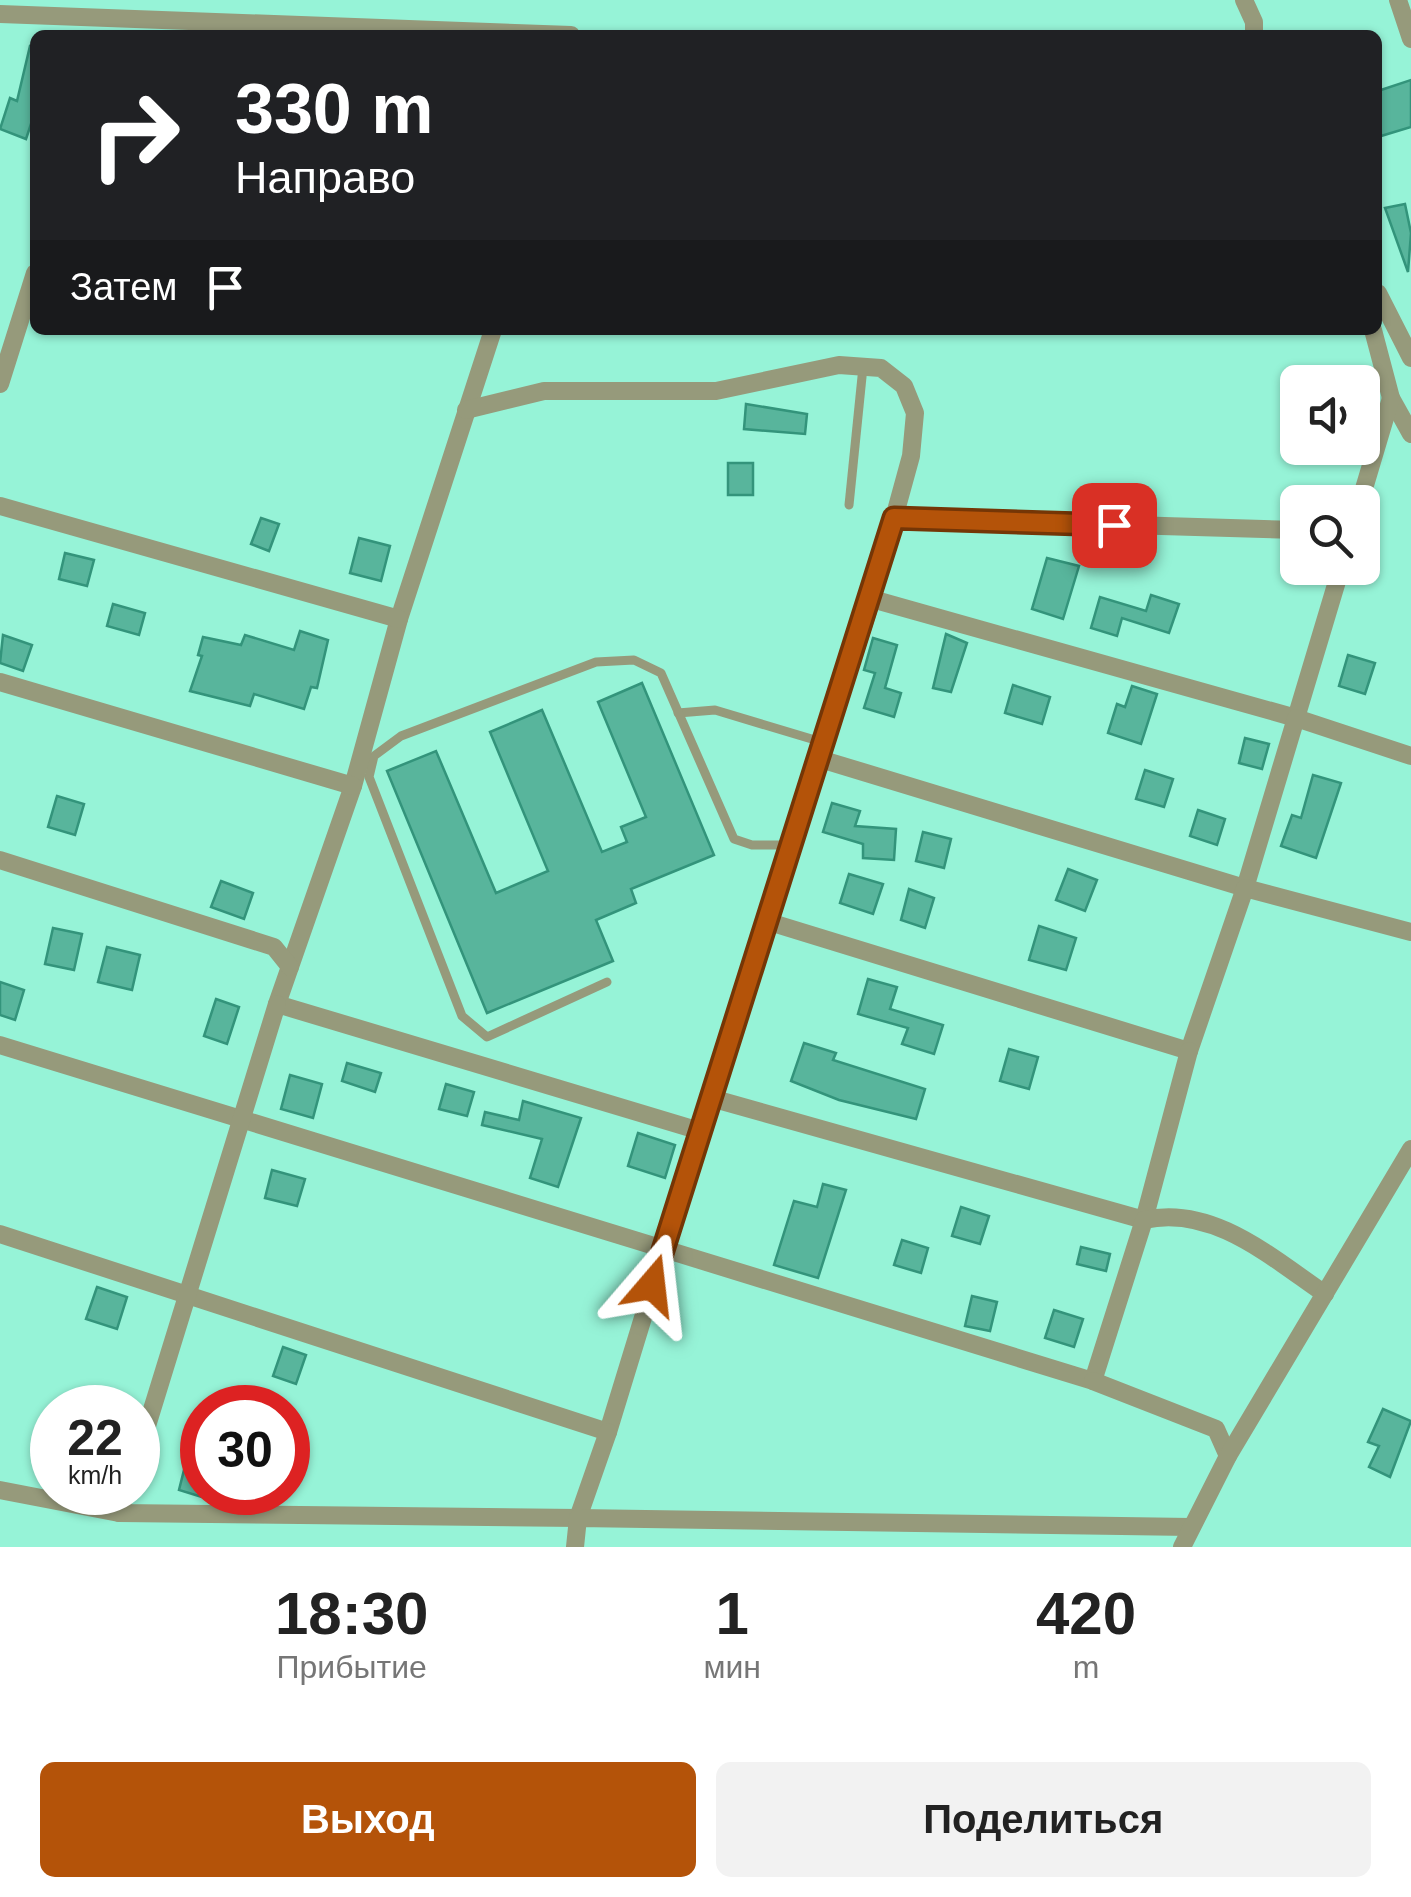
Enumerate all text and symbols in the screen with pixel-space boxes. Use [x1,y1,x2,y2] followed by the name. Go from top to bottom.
[70,70,200,200] icon: right
[235,70,433,148] text: 330 m
[235,152,415,203] text: Направо
[198,260,253,315] icon: arrive
[70,266,178,308] text: Затем
[1280,365,1380,585] map controls
[1280,365,1380,465] button: sound
[1072,483,1157,568] pin
[1280,485,1380,585] button: search
[1087,498,1142,553] icon: arrive
[600,1233,704,1337] position arrow
[180,1385,310,1515] speed limit sign: 30
[67,1410,123,1466] text: 22
[68,1461,122,1489] text: km/h
[275,1580,428,1647] text: 18:30
[715,1580,749,1647] text: 1
[1036,1580,1136,1647] text: 420
[277,1649,427,1685] text: Прибытие
[703,1649,761,1685] text: мин
[1073,1649,1099,1685] text: m
[40,1762,696,1877] button: Выход
[716,1762,1371,1877] button: Поделиться

